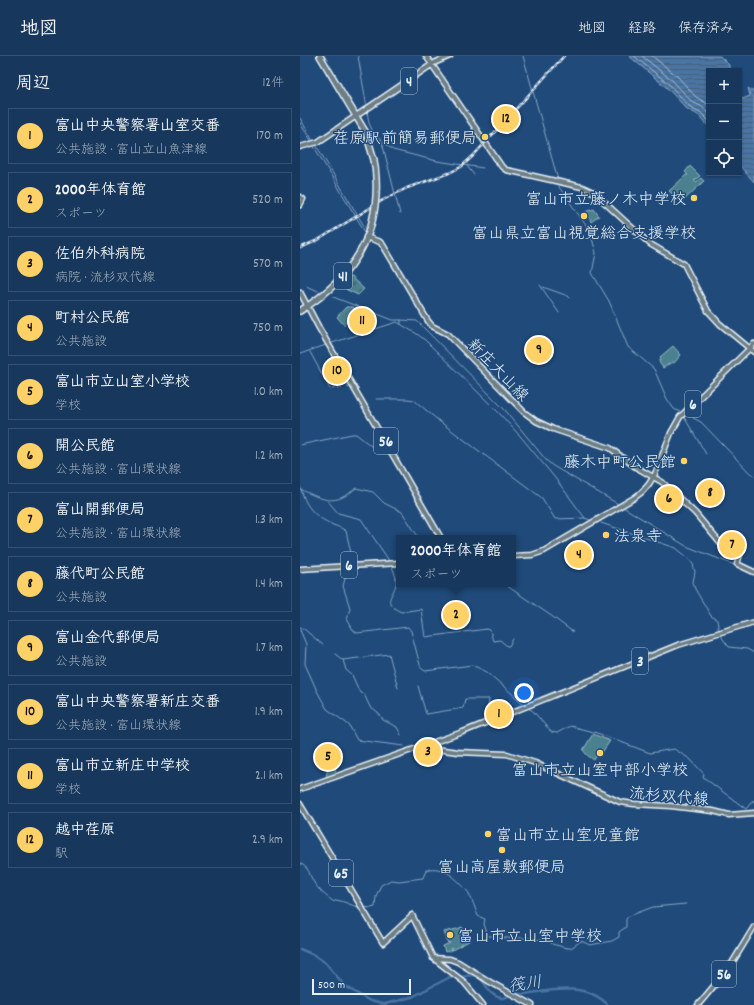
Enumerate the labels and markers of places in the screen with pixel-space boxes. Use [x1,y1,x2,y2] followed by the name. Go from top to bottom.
[493,104,519,134] pin: 12
[333,128,477,151] place label: 荏原駅前簡易郵便局
[480,132,490,142] marker: 荏原駅前簡易郵便局
[526,189,686,212] place label: 富山市立藤ノ木中学校
[689,193,699,203] marker: 富山市立藤ノ木中学校
[579,211,589,221] marker: 富山県立富山視覚総合支援学校
[472,223,696,246] place label: 富山県立富山視覚総合支援学校
[349,306,375,336] pin: 11
[526,335,552,365] pin: 9
[324,356,350,386] pin: 10
[564,452,676,475] place label: 藤木中町公民館
[679,456,689,466] marker: 藤木中町公民館
[697,478,723,508] pin: 8
[656,484,682,514] pin: 6
[614,526,662,549] place label: 法泉寺
[601,530,611,540] marker: 法泉寺
[719,530,745,560] pin: 7
[566,540,592,570] pin: 4
[443,600,469,630] pin: 2
[486,699,512,729] pin: 1
[415,737,441,767] pin: 3
[315,742,341,772] pin: 5
[595,748,605,758] marker: 富山市立山室中部小学校
[512,760,688,783] place label: 富山市立山室中部小学校
[496,825,640,848] place label: 富山市立山室児童館
[483,829,493,839] marker: 富山市立山室児童館
[497,845,507,855] marker: 富山高屋敷郵便局
[438,857,566,880] place label: 富山高屋敷郵便局
[458,926,602,949] place label: 富山市立山室中学校
[445,930,455,940] marker: 富山市立山室中学校

